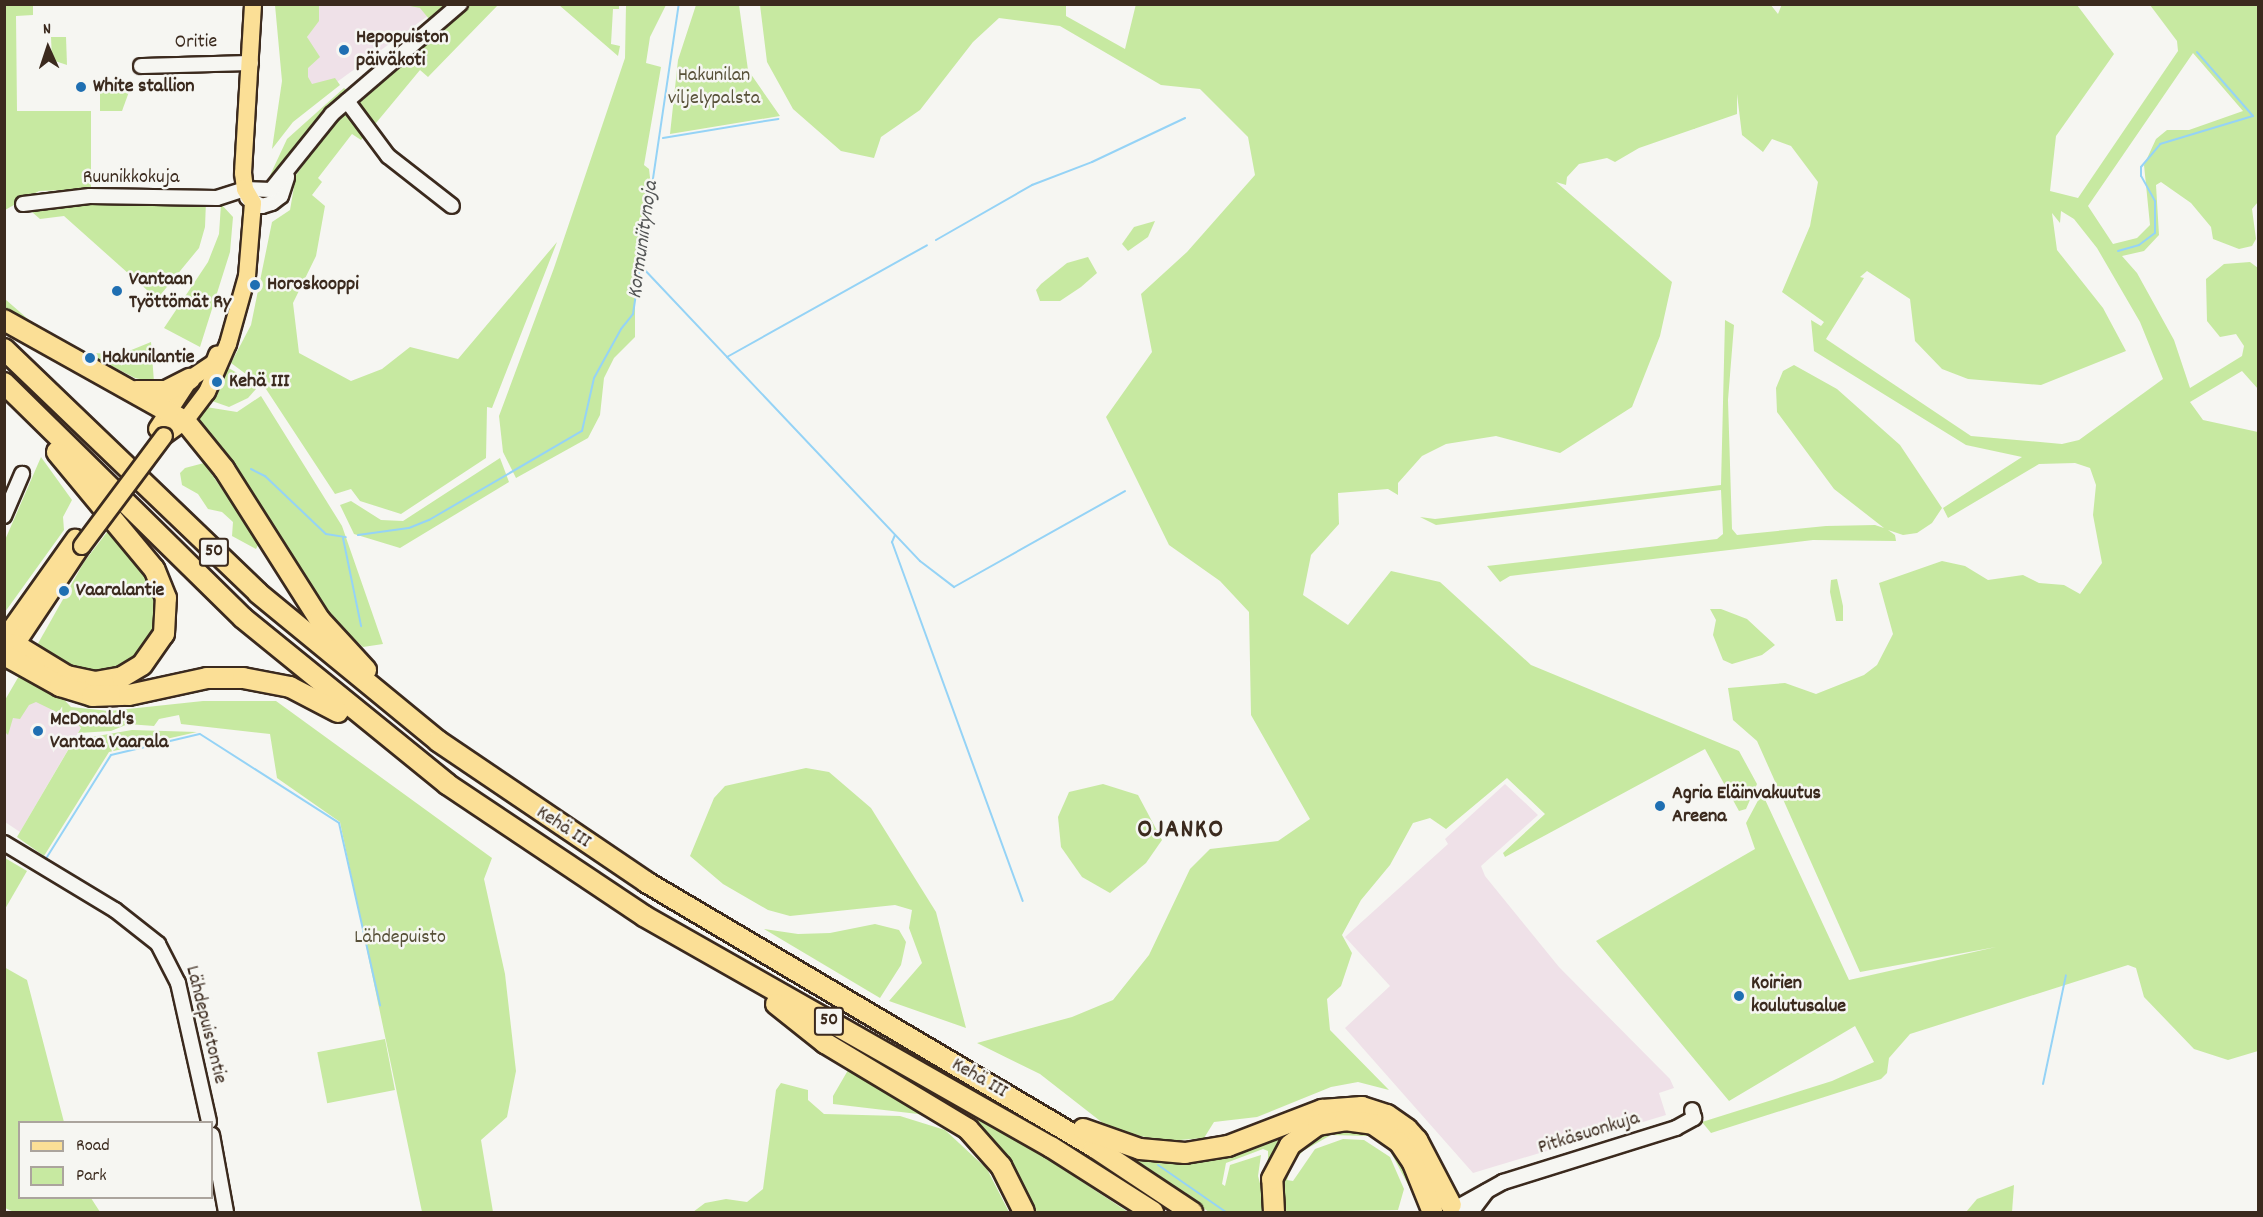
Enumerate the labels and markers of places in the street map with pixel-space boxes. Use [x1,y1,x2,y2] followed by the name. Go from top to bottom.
[356,27,449,74] place label: Hepopuiston päiväkoti
[337,43,351,57] marker: Hepopuiston päiväkoti
[93,75,195,99] place label: White stallion
[74,80,88,94] marker: White stallion
[129,268,231,315] place label: Vantaan Työttömät Ry
[267,273,359,297] place label: Horoskooppi
[248,278,262,292] marker: Horoskooppi
[110,284,124,298] marker: Vantaan Työttömät Ry
[102,346,195,370] place label: Hakunilantie
[83,351,97,365] marker: Hakunilantie
[229,370,289,394] place label: Kehä III
[210,375,224,389] marker: Kehä III
[76,579,164,603] place label: Vaaralantie
[57,584,71,598] marker: Vaaralantie
[50,708,168,755] place label: McDonald's Vantaa Vaarala
[31,724,45,738] marker: McDonald's Vantaa Vaarala
[1672,783,1821,830] place label: Agria Eläinvakuutus Areena
[1653,799,1667,813] marker: Agria Eläinvakuutus Areena
[1751,972,1846,1019] place label: Koirien koulutusalue
[1732,989,1746,1003] marker: Koirien koulutusalue

